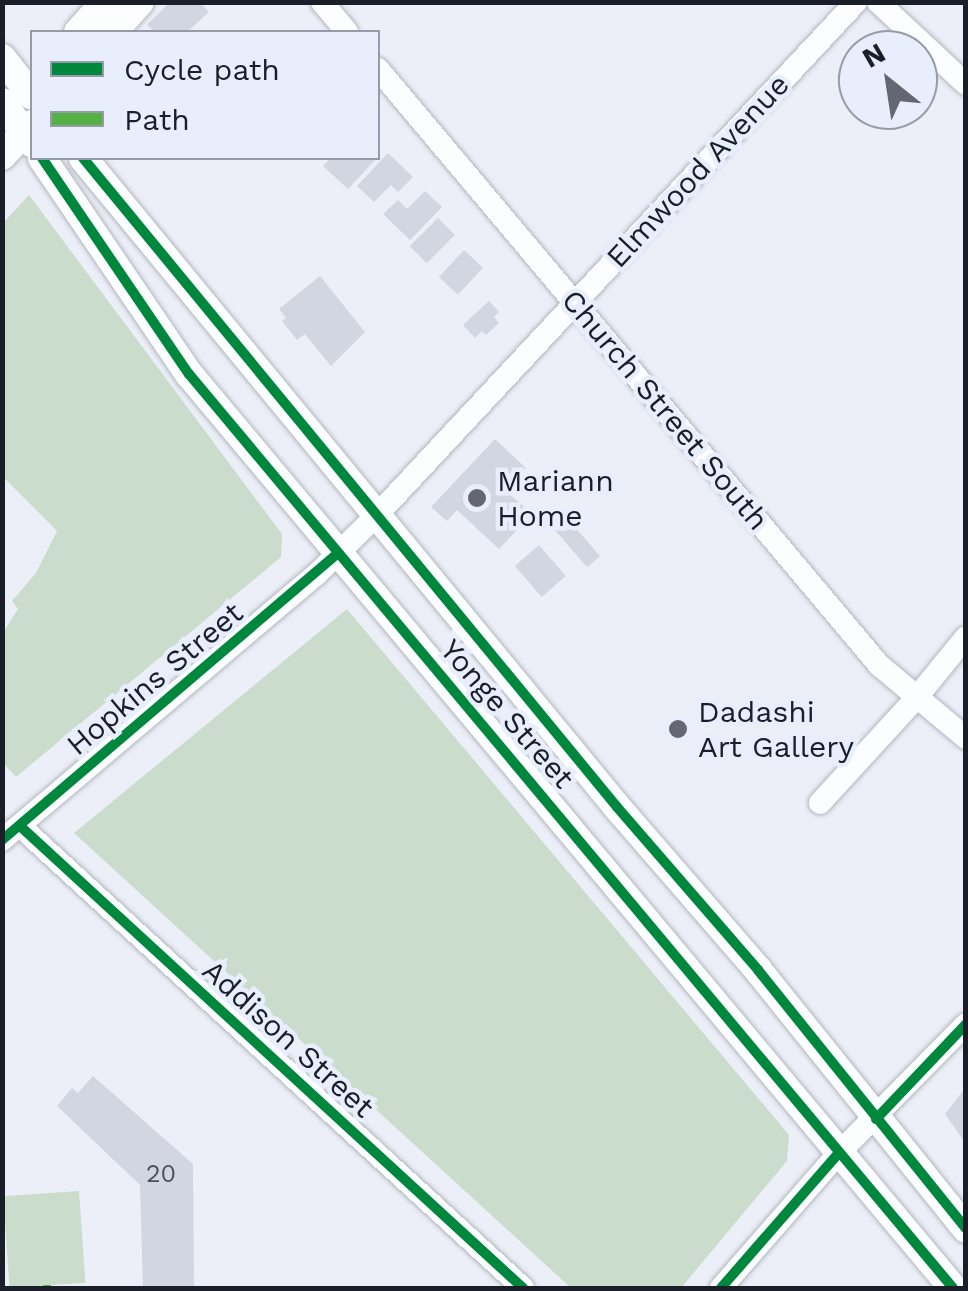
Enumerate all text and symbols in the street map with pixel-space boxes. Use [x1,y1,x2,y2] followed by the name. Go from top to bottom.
[30,30,380,160] legend
[838,30,938,130] north arrow
[857,36,891,75] text: N
[124,52,280,87] text: Cycle path
[599,66,797,276] street label: Elmwood Avenue
[124,102,190,137] text: Path
[554,283,776,537] street label: Church Street South
[497,463,614,534] place label: Mariann Home
[466,487,488,509] marker: Mariann Home
[60,595,250,763] street label: Hopkins Street
[433,632,581,796] street label: Yonge Street
[698,694,854,764] place label: Dadashi Art Gallery
[667,718,689,740] marker: Dadashi Art Gallery
[195,953,381,1125] street label: Addison Street
[146,1159,176,1189] house number: 20

